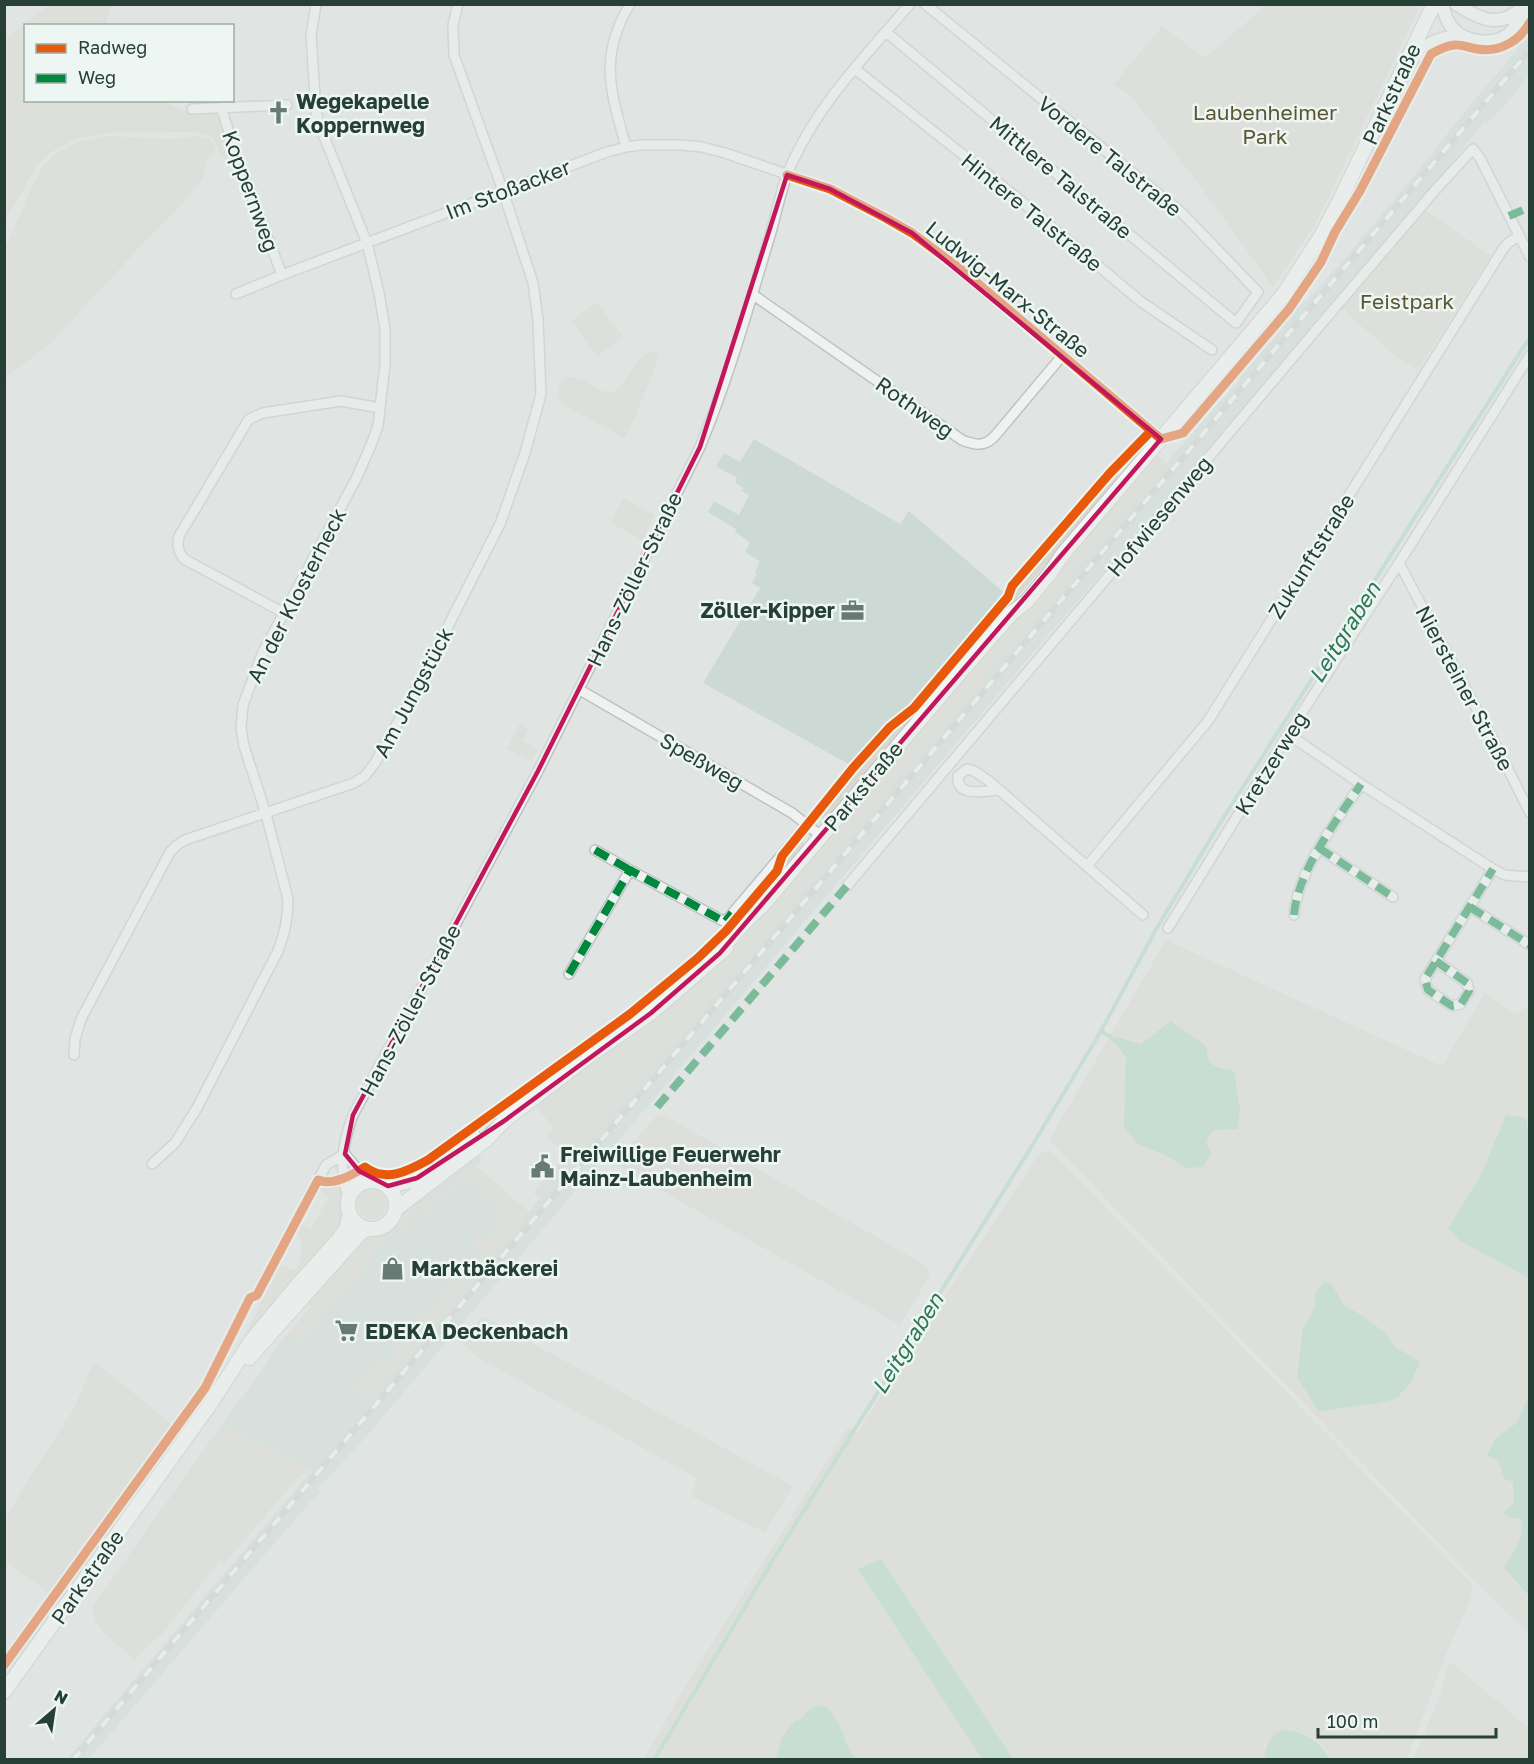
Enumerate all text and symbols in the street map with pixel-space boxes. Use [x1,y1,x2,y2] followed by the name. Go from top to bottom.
[24,24,234,102] legend
[78,36,147,58] text: Radweg
[1356,39,1426,149] street label: Parkstraße
[78,66,116,88] text: Weg
[296,88,429,138] place label: Wegekapelle Koppernweg
[1033,90,1187,222] street label: Vordere Talstraße
[1193,99,1337,149] park label: Laubenheimer Park
[265,100,291,126] church icon: Wegekapelle Koppernweg
[985,110,1137,244] street label: Mittlere Talstraße
[217,127,285,255] street label: Koppernweg
[956,147,1108,277] street label: Hintere Talstraße
[442,153,574,225] street label: Im Stoßacker
[921,215,1095,363] street label: Ludwig-Marx-Straße
[1360,288,1454,314] park label: Feistpark
[871,371,959,443] street label: Rothweg
[1101,451,1217,581] street label: Hofwiesenweg
[581,488,687,670] street label: Hans-Zöller-Straße
[1262,489,1360,623] street label: Zukunftstraße
[241,503,351,687] street label: An der Klosterheck
[1302,575,1386,687] water label: Leitgraben
[701,597,835,623] place label: Zöller-Kipper
[840,597,866,623] office icon: Zöller-Kipper
[1410,601,1520,775] street label: Niersteiner Straße
[368,622,458,762] street label: Am Jungstück
[1229,707,1313,819] street label: Kretzerweg
[655,727,749,795] street label: Speßweg
[818,736,908,836] street label: Parkstraße
[354,920,466,1100] street label: Hans-Zöller-Straße
[560,1141,781,1191] place label: Freiwillige Feuerwehr Mainz-Laubenheim
[529,1153,555,1179] public building icon: Freiwillige Feuerwehr Mainz-Laubenheim
[380,1255,406,1281] shop icon: Marktbäckerei
[411,1255,558,1281] place label: Marktbäckerei
[865,1286,949,1398] water label: Leitgraben
[334,1318,360,1344] supermarket icon: EDEKA Deckenbach
[365,1318,568,1344] place label: EDEKA Deckenbach
[45,1525,129,1629] street label: Parkstraße
[24,1680,84,1740] north arrow
[51,1685,71,1709] text: N
[1318,1701,1496,1739] scale bar
[1327,1710,1378,1732] text: 100 m

